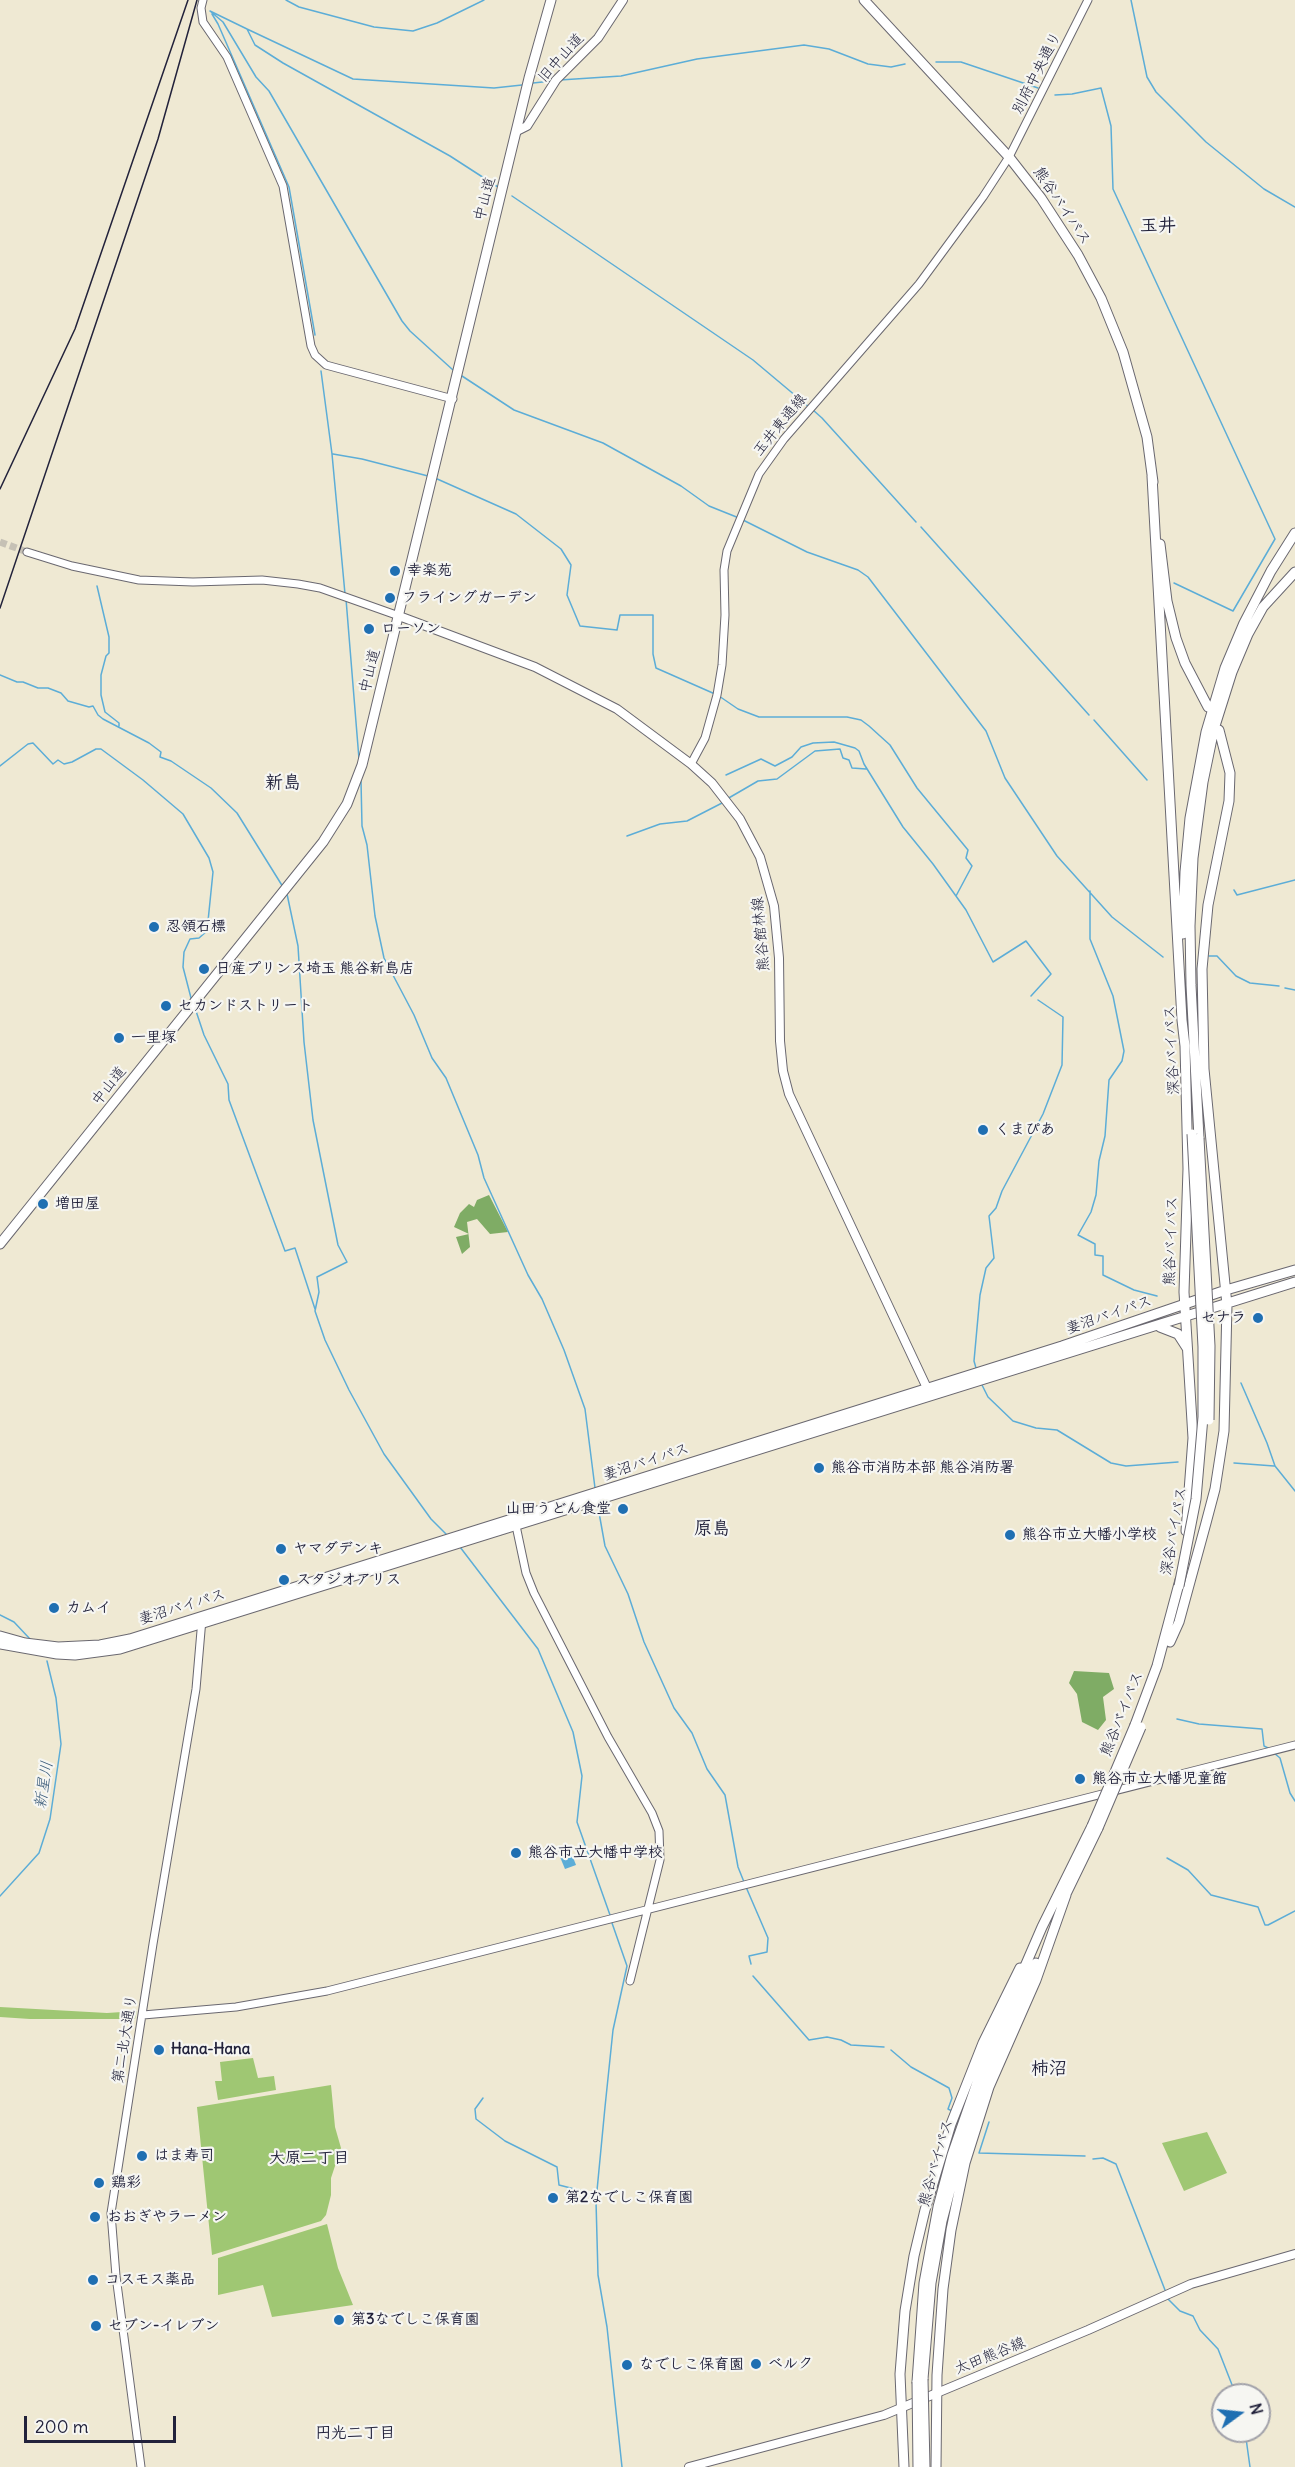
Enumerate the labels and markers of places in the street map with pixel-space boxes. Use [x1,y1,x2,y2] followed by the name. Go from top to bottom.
[407,562,452,580] place label: 幸楽苑
[388,564,402,578] marker: 幸楽苑
[402,589,537,607] place label: フライングガーデン
[383,591,397,605] marker: フライングガーデン
[381,620,441,638] place label: ローソン
[362,622,376,636] marker: ローソン
[166,918,226,936] place label: 忍領石標
[147,920,161,934] marker: 忍領石標
[216,960,415,978] place label: 日産プリンス埼玉 熊谷新島店
[197,962,211,976] marker: 日産プリンス埼玉 熊谷新島店
[178,997,313,1015] place label: セカンドストリート
[159,999,173,1013] marker: セカンドストリート
[131,1029,176,1047] place label: 一里塚
[112,1031,126,1045] marker: 一里塚
[995,1121,1055,1139] place label: くまぴあ
[976,1123,990,1137] marker: くまぴあ
[55,1195,100,1213] place label: 増田屋
[36,1197,50,1211] marker: 増田屋
[1201,1309,1246,1327] place label: セナラ
[1251,1311,1265,1325] marker: セナラ
[831,1459,1015,1477] place label: 熊谷市消防本部 熊谷消防署
[812,1461,826,1475] marker: 熊谷市消防本部 熊谷消防署
[506,1500,611,1518] place label: 山田うどん食堂
[616,1502,630,1516] marker: 山田うどん食堂
[1022,1526,1157,1544] place label: 熊谷市立大幡小学校
[1003,1528,1017,1542] marker: 熊谷市立大幡小学校
[293,1540,383,1558] place label: ヤマダデンキ
[274,1542,288,1556] marker: ヤマダデンキ
[296,1571,401,1589] place label: スタジオアリス
[277,1573,291,1587] marker: スタジオアリス
[66,1599,111,1617] place label: カムイ
[47,1601,61,1615] marker: カムイ
[1092,1770,1227,1788] place label: 熊谷市立大幡児童館
[1073,1772,1087,1786] marker: 熊谷市立大幡児童館
[528,1844,663,1862] place label: 熊谷市立大幡中学校
[509,1846,523,1860] marker: 熊谷市立大幡中学校
[171,2041,250,2059] place label: Hana-Hana
[152,2043,166,2057] marker: Hana-Hana
[154,2147,214,2165] place label: はま寿司
[135,2149,149,2163] marker: はま寿司
[111,2174,141,2192] place label: 鶏彩
[92,2176,106,2190] marker: 鶏彩
[565,2189,693,2207] place label: 第2なでしこ保育園
[546,2191,560,2205] marker: 第2なでしこ保育園
[107,2208,227,2226] place label: おおぎやラーメン
[88,2210,102,2224] marker: おおぎやラーメン
[105,2271,195,2289] place label: コスモス薬品
[86,2273,100,2287] marker: コスモス薬品
[351,2311,480,2329] place label: 第3なでしこ保育園
[332,2313,346,2327] marker: 第3なでしこ保育園
[108,2317,219,2335] place label: セブン-イレブン
[89,2319,103,2333] marker: セブン-イレブン
[768,2355,813,2373] place label: ベルク
[639,2356,744,2374] place label: なでしこ保育園
[749,2357,763,2371] marker: ベルク
[620,2358,634,2372] marker: なでしこ保育園

